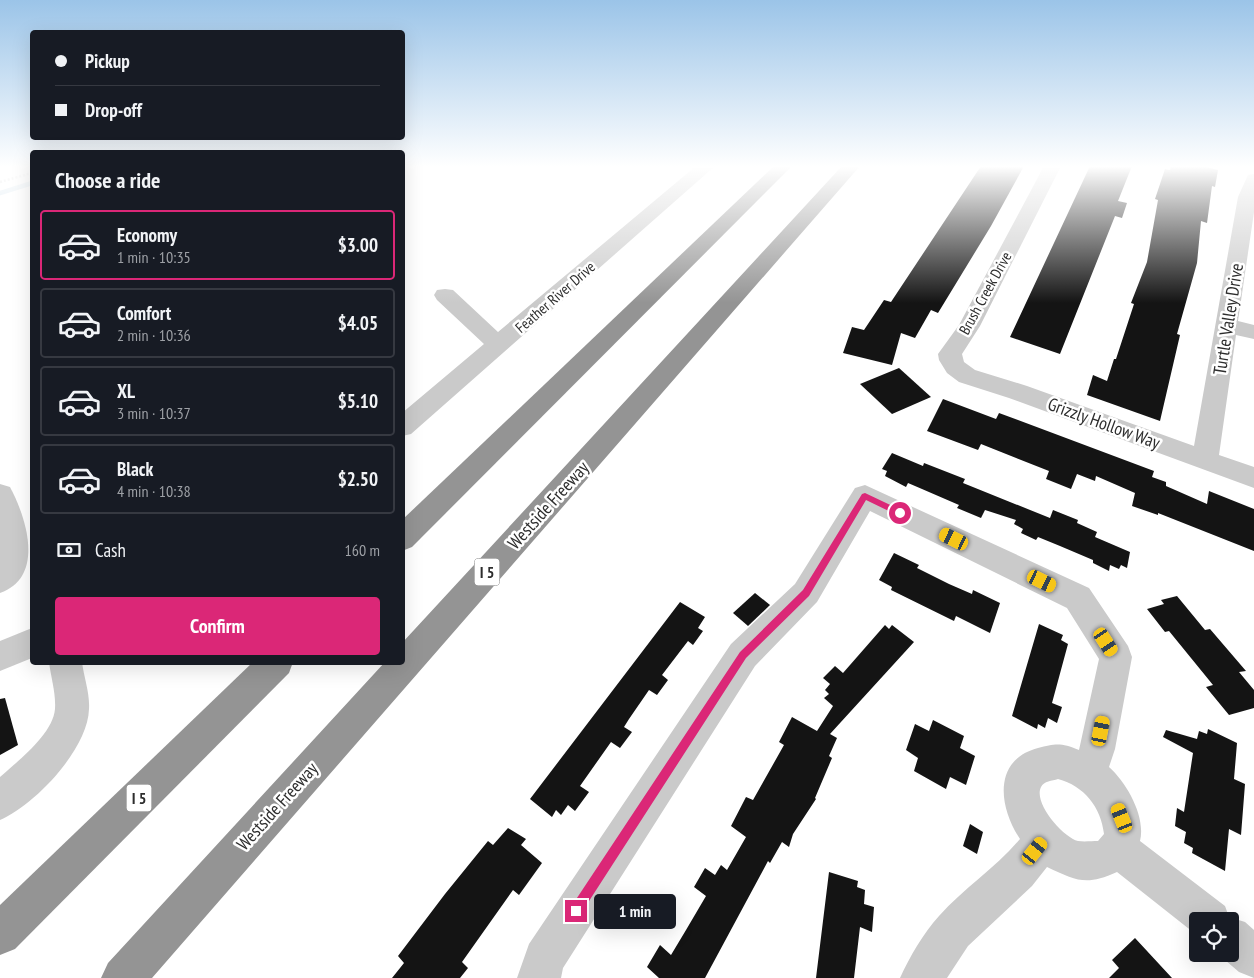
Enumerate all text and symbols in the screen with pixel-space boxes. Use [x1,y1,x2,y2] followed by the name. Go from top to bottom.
[85,49,130,73] text: Pickup
[85,98,142,122] text: Drop-off
[55,166,160,194] text: Choose a ride
[57,223,102,268] icon: car
[117,223,177,247] text: Economy
[338,233,378,257] text: $3.00
[117,247,191,267] text: 1 min · 10:35
[955,248,1015,338] street label: Brush Creek Drive
[511,257,599,337] street label: Feather River Drive
[1208,262,1248,376] street label: Turtle Valley Drive
[57,301,102,346] icon: car
[117,301,171,325] text: Comfort
[338,311,378,335] text: $4.05
[117,325,191,345] text: 2 min · 10:36
[57,379,102,424] icon: car
[117,379,135,403] text: XL
[338,389,378,413] text: $5.10
[1045,392,1163,454] street label: Grizzly Hollow Way
[117,403,191,423] text: 3 min · 10:37
[502,456,594,554] street label: Westside Freeway
[57,457,102,502] icon: car
[117,457,153,481] text: Black
[338,467,378,491] text: $2.50
[117,481,191,501] text: 4 min · 10:38
[889,502,911,524] route start
[937,526,970,552] car
[55,536,83,564] icon: cash
[95,538,126,562] text: Cash
[345,540,380,560] text: 160 m
[474,558,500,586] road number: I 5
[1025,568,1058,594] car
[55,597,380,655] button: Confirm
[1091,625,1120,659] car
[1090,715,1111,747] car
[231,757,323,855] street label: Westside Freeway
[126,784,152,811] road number: I 5
[1109,801,1134,835] car
[1019,835,1050,867] car
[594,894,676,928] callout: 1 min
[565,900,587,922] route end
[619,901,651,921] text: 1 min
[1189,912,1239,962] map controls
[1189,912,1239,962] button: locate

